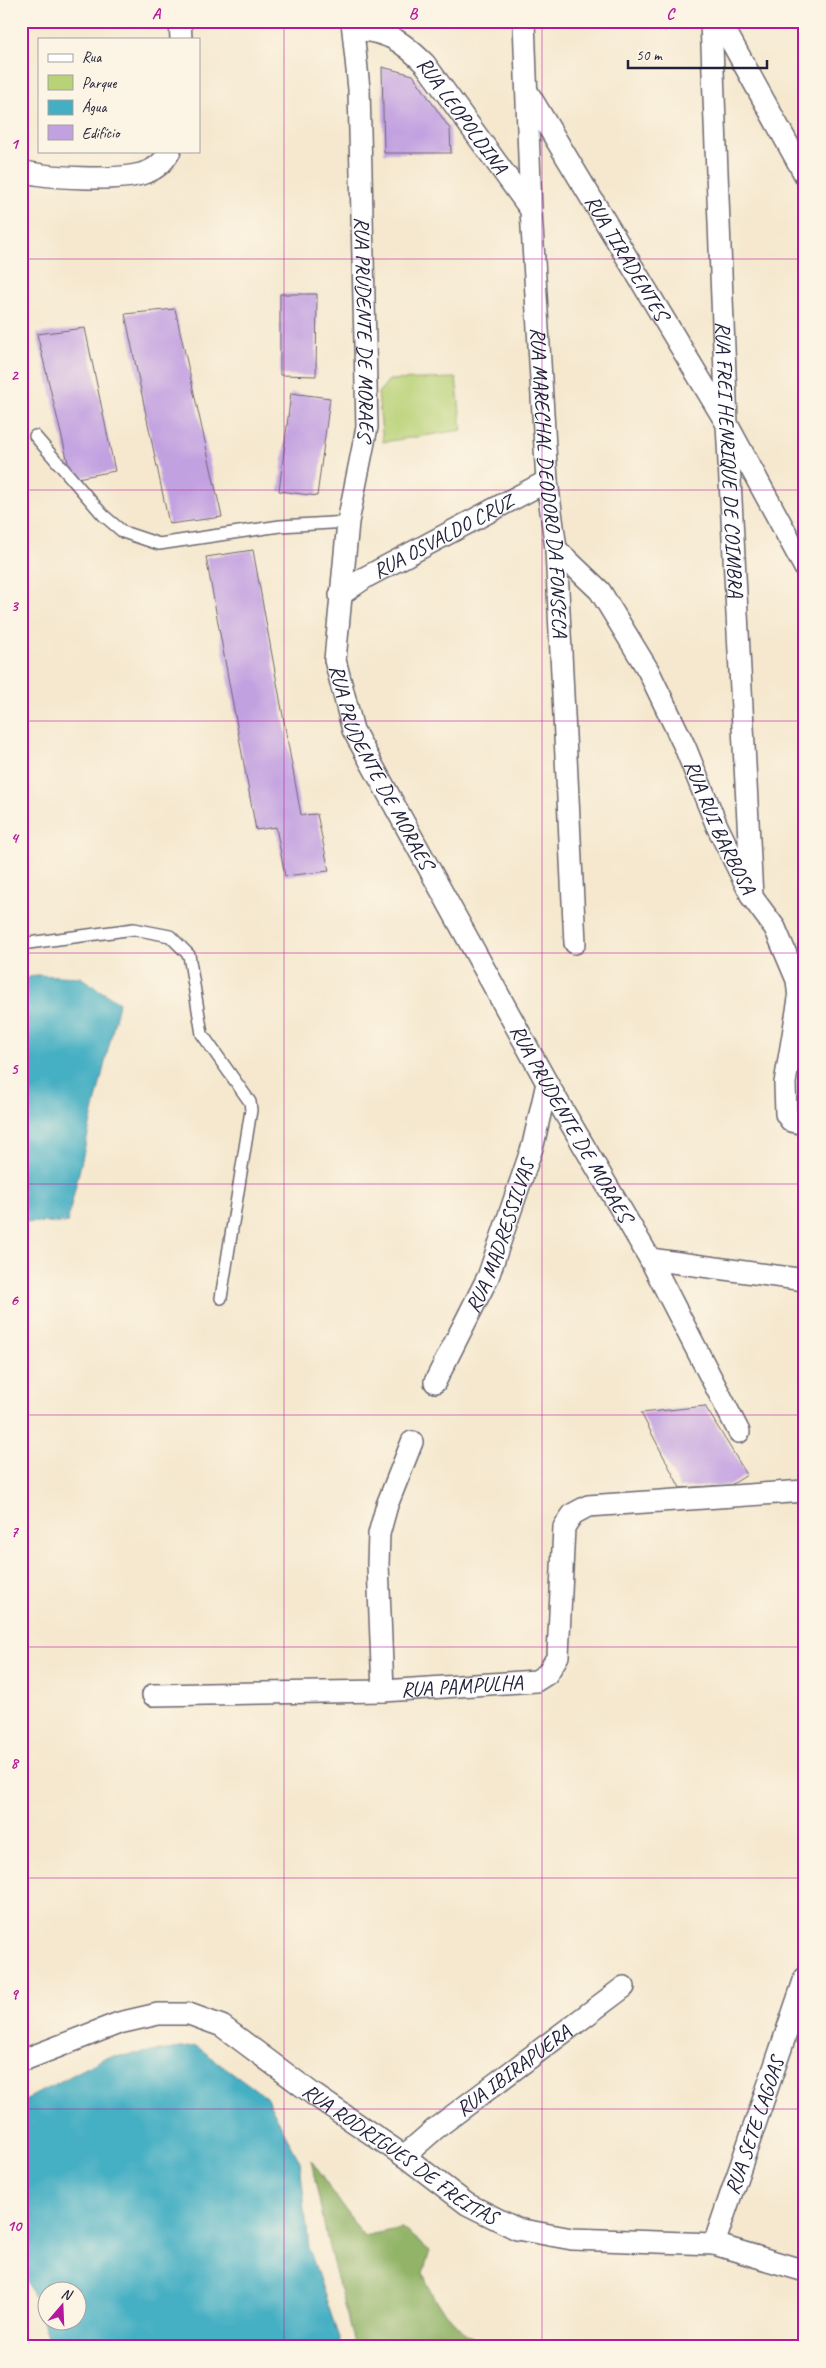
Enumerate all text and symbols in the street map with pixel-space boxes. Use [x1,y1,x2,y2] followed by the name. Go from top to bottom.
[152,4,162,24] text: A
[409,4,419,24] text: B
[666,4,676,24] text: C
[38,38,200,152] legend
[628,38,767,70] scale bar
[636,46,663,65] text: 50 m
[82,48,102,67] text: Rua
[412,51,514,180] street label: RUA LEOPOLDINA
[82,74,118,93] text: Parque
[82,98,107,117] text: Água
[82,124,121,143] text: Edifício
[10,134,19,154] text: 1
[579,190,676,328] street label: RUA TIRADENTES
[349,217,380,446] street label: RUA PRUDENTE DE MORAES
[710,321,749,599] street label: RUA FREI HENRIQUE DE COIMBRA
[525,327,573,639] street label: RUA MARECHAL DEODORO DA FONSECA
[10,365,19,385] text: 2
[368,487,521,584] street label: RUA OSVALDO CRUZ
[10,596,19,616] text: 3
[324,662,442,877] street label: RUA PRUDENTE DE MORAES
[679,756,762,899] street label: RUA RUI BARBOSA
[10,828,19,848] text: 4
[504,1020,640,1230] street label: RUA PRUDENTE DE MORAES
[11,1059,20,1079] text: 5
[459,1154,541,1317] street label: RUA MADRESSILVAS
[10,1290,19,1310] text: 6
[10,1522,19,1542] text: 7
[400,1669,524,1703] street label: RUA PAMPULHA
[10,1753,19,1773] text: 8
[10,1984,19,2004] text: 9
[451,2018,576,2122] street label: RUA IBIRAPUERA
[719,2051,791,2198] street label: RUA SETE LAGOAS
[297,2078,505,2232] street label: RUA RODRIGUES DE FREITAS
[7,2216,23,2236] text: 10
[38,2280,88,2330] north arrow
[59,2285,75,2304] text: N

